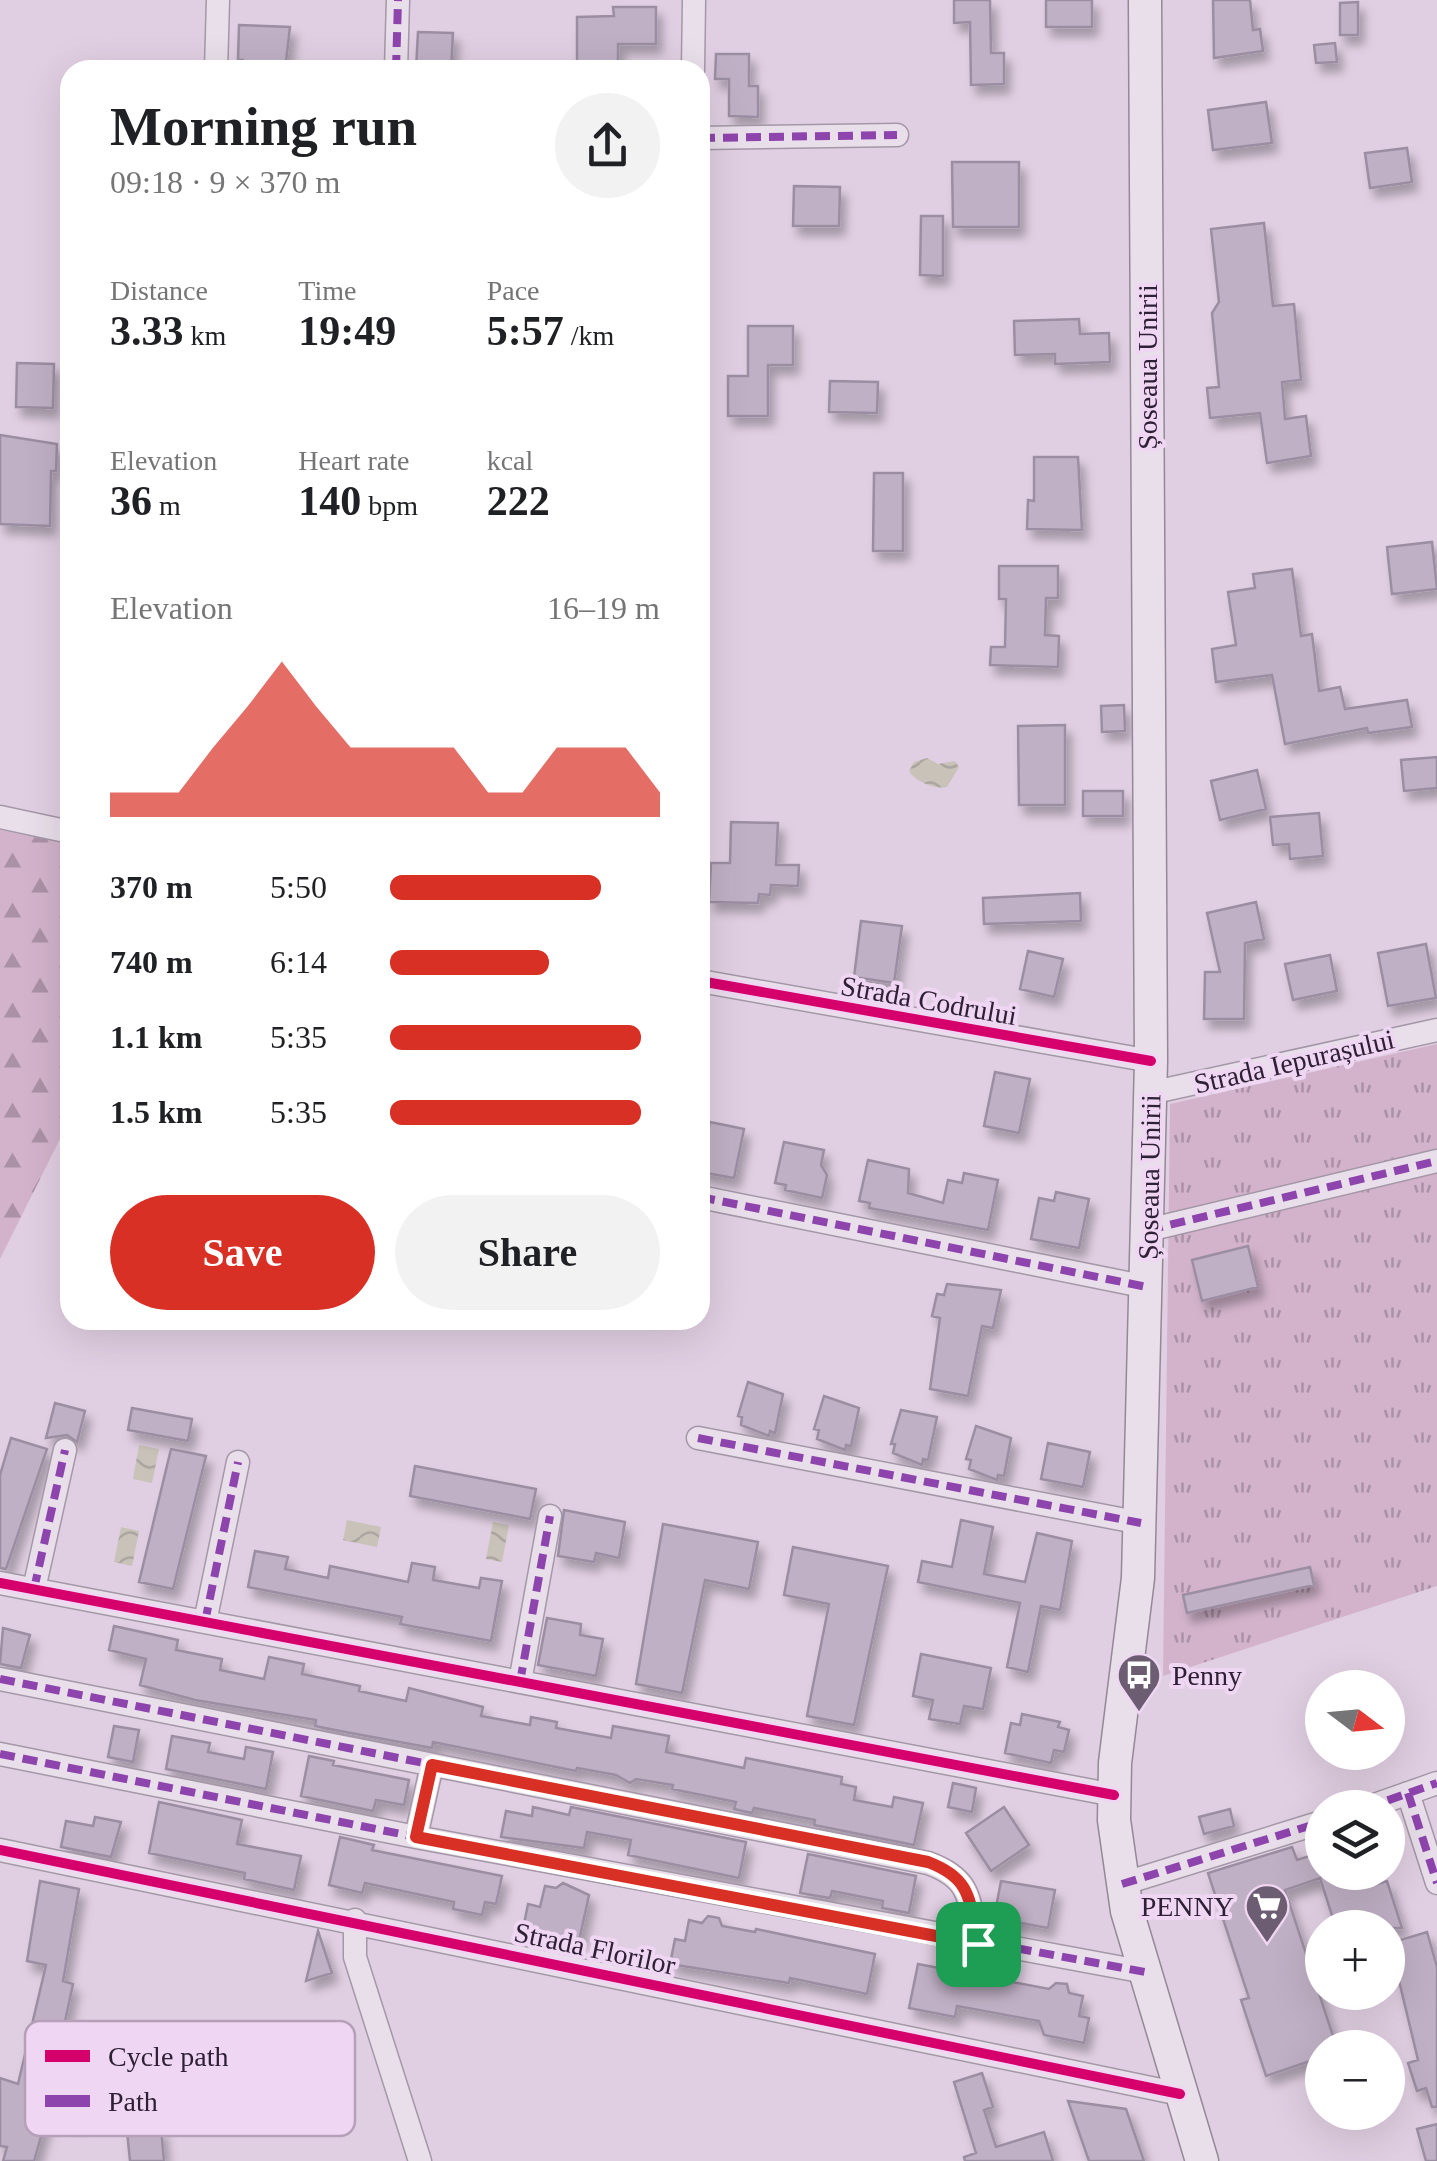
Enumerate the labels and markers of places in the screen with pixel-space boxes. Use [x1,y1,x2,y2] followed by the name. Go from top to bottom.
[1116,1652,1162,1713] bus stop icon: Penny
[1172,1660,1242,1691] place label: Penny
[1244,1883,1290,1944] supermarket icon: PENNY
[1141,1891,1234,1922] place label: PENNY
[936,1902,1021,1987] pin

